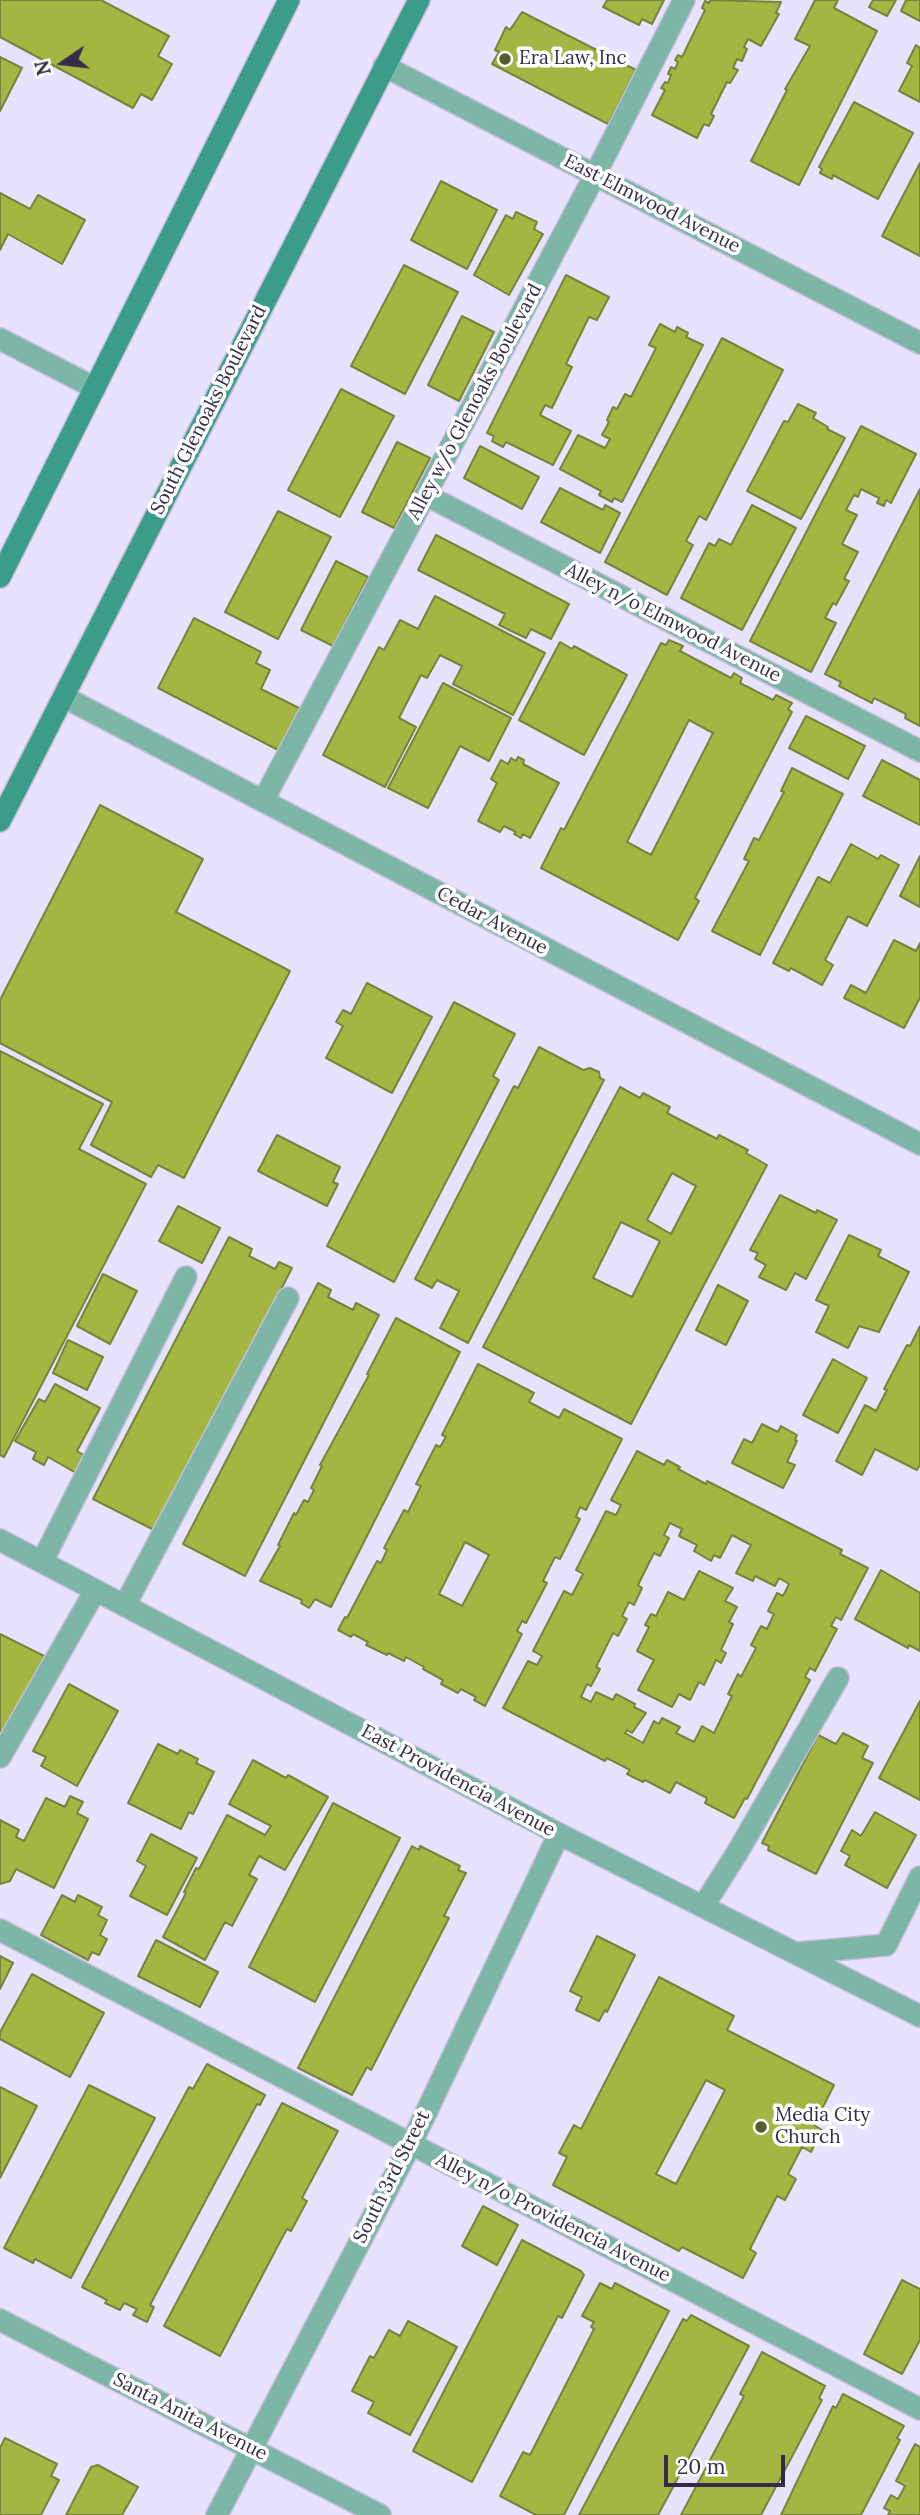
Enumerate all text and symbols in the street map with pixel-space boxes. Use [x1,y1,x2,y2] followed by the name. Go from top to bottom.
[28,28,98,98] north arrow
[519,48,627,70] place label: Era Law, Inc
[497,51,513,67] marker: Era Law, Inc
[29,58,56,78] text: N
[560,150,744,258] street label: East Elmwood Avenue
[403,280,547,524] street label: Alley w/o Glenoaks Boulevard
[146,302,272,518] street label: South Glenoaks Boulevard
[561,559,785,687] street label: Alley n/o Elmwood Avenue
[433,882,551,960] street label: Cedar Avenue
[357,1720,559,1842] street label: East Providencia Avenue
[775,2105,870,2149] place label: Media City Church
[349,2107,435,2247] street label: South 3rd Street
[753,2119,769,2135] marker: Media City Church
[432,2149,674,2287] street label: Alley n/o Providencia Avenue
[109,2368,271,2466] street label: Santa Anita Avenue
[668,2442,789,2486] scale bar
[677,2453,726,2480] text: 20 m

